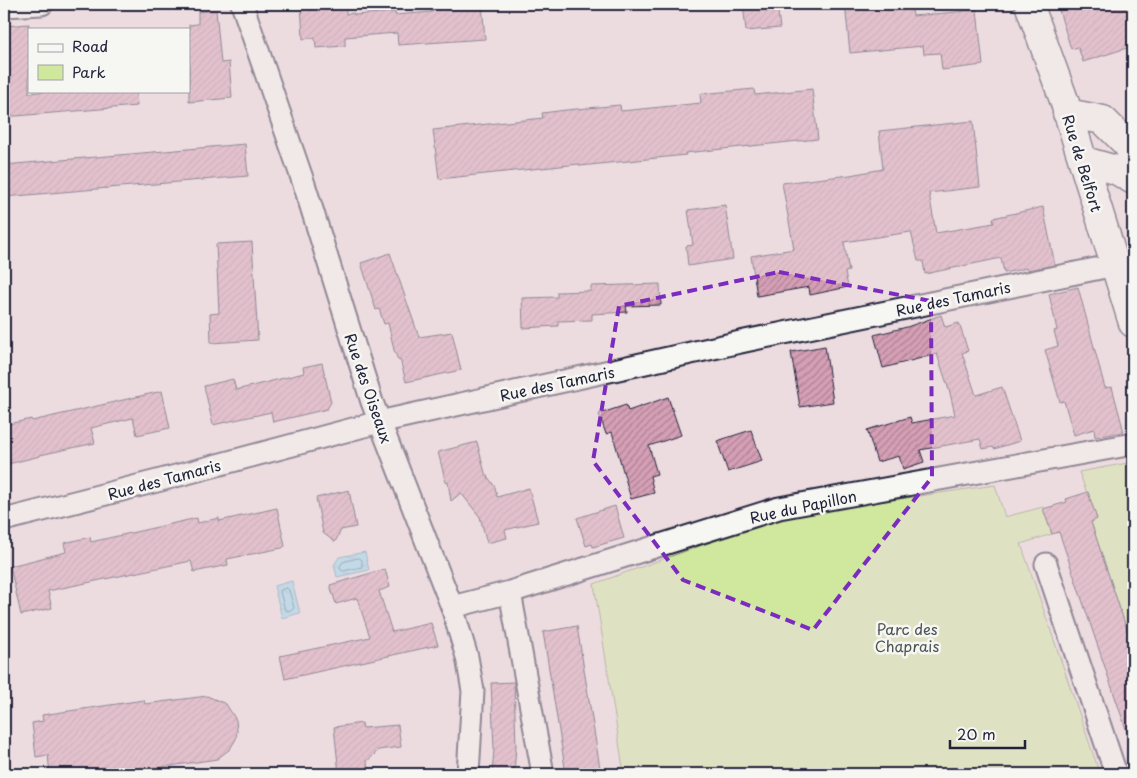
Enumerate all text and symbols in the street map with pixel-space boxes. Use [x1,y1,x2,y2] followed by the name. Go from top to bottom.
[28,28,190,92] legend
[72,34,108,57] text: Road
[72,60,106,83] text: Park
[1057,112,1109,214] street label: Rue de Belfort
[894,275,1013,321] street label: Rue des Tamaris
[339,330,399,446] street label: Rue des Oiseaux
[498,360,617,406] street label: Rue des Tamaris
[105,453,223,505] street label: Rue des Tamaris
[747,483,859,529] street label: Rue du Papillon
[875,617,939,657] park label: Parc des Chaprais
[950,718,1024,750] scale bar
[957,722,996,745] text: 20 m

